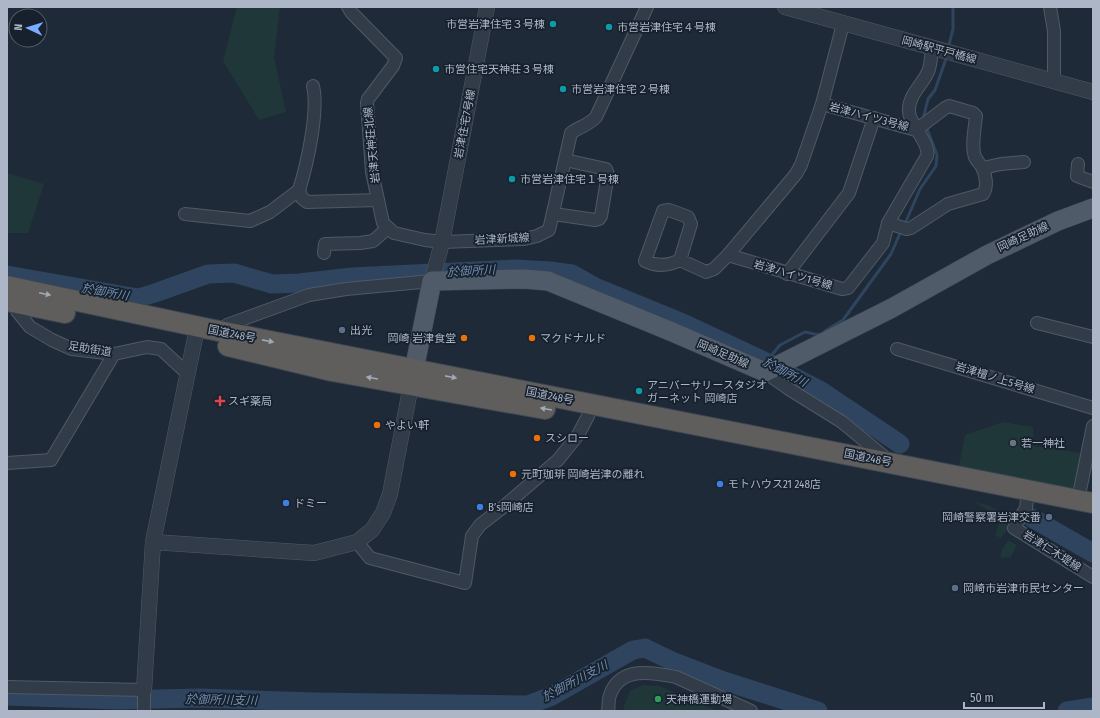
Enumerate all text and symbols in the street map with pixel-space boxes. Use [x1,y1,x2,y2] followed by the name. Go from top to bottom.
[8,8,48,48] north arrow
[446,18,545,31] place label: 市営岩津住宅３号棟
[548,19,558,29] marker: 市営岩津住宅３号棟
[617,21,716,34] place label: 市営岩津住宅４号棟
[604,22,614,32] marker: 市営岩津住宅４号棟
[12,24,25,31] text: N
[900,34,978,66] street label: 岡崎駅平戸橋線
[444,63,554,76] place label: 市営住宅天神荘３号棟
[431,64,441,74] marker: 市営住宅天神荘３号棟
[571,83,670,96] place label: 市営岩津住宅２号棟
[558,84,568,94] marker: 市営岩津住宅２号棟
[452,88,478,160] street label: 岩津住宅7号線
[828,100,910,134] street label: 岩津ハイツ3号線
[362,106,382,184] street label: 岩津天神荘北線
[520,173,619,186] place label: 市営岩津住宅１号棟
[507,174,517,184] marker: 市営岩津住宅１号棟
[995,219,1051,255] street label: 岡崎足助線
[474,231,530,247] street label: 岩津新城線
[752,258,834,292] street label: 岩津ハイツ1号線
[447,263,497,279] water label: 於御所川
[80,281,132,303] water label: 於御所川
[39,292,51,298] one-way arrow
[207,323,257,345] street label: 国道248号
[350,324,372,337] place label: 出光
[337,325,347,335] marker: 出光
[387,332,456,345] place label: 岡崎 岩津食堂
[540,332,606,345] place label: マクドナルド
[459,333,469,343] marker: 岡崎 岩津食堂
[527,333,537,343] marker: マクドナルド
[695,337,751,371] street label: 岡崎足助線
[262,338,275,344] one-way arrow
[67,339,113,359] street label: 足助街道
[761,355,811,390] water label: 於御所川
[954,360,1036,396] street label: 岩津檀ノ上5号線
[445,374,457,380] one-way arrow
[366,375,378,381] one-way arrow
[647,379,767,405] place label: アニバーサリースタジオ ガーネット 岡崎店
[525,385,575,407] street label: 国道248号
[634,386,644,396] marker: アニバーサリースタジオ ガーネット 岡崎店
[228,395,272,408] place label: スギ薬局
[215,396,225,406] marker: スギ薬局
[540,406,552,412] one-way arrow
[385,419,430,432] place label: やよい軒
[372,420,382,430] marker: やよい軒
[545,432,589,445] place label: スシロー
[532,433,542,443] marker: スシロー
[1021,437,1065,450] place label: 若一神社
[1008,438,1018,448] marker: 若一神社
[843,447,893,469] street label: 国道248号
[521,468,645,481] place label: 元町珈琲 岡崎岩津の離れ
[508,469,518,479] marker: 元町珈琲 岡崎岩津の離れ
[728,478,821,491] place label: モトハウス21 248店
[715,479,725,489] marker: モトハウス21 248店
[294,497,327,510] place label: ドミー
[281,498,291,508] marker: ドミー
[488,501,534,514] place label: B’s岡崎店
[475,502,485,512] marker: B’s岡崎店
[942,511,1041,524] place label: 岡崎警察署岩津交番
[1044,512,1054,522] marker: 岡崎警察署岩津交番
[1021,528,1083,574] street label: 岩津仁木堤線
[963,582,1084,595] place label: 岡崎市岩津市民センター
[950,583,960,593] marker: 岡崎市岩津市民センター
[540,657,612,704] water label: 於御所川支川
[964,684,1044,710] scale bar
[970,691,994,705] text: 50 m
[185,692,259,708] water label: 於御所川支川
[666,693,732,706] place label: 天神橋運動場
[653,694,663,704] marker: 天神橋運動場

